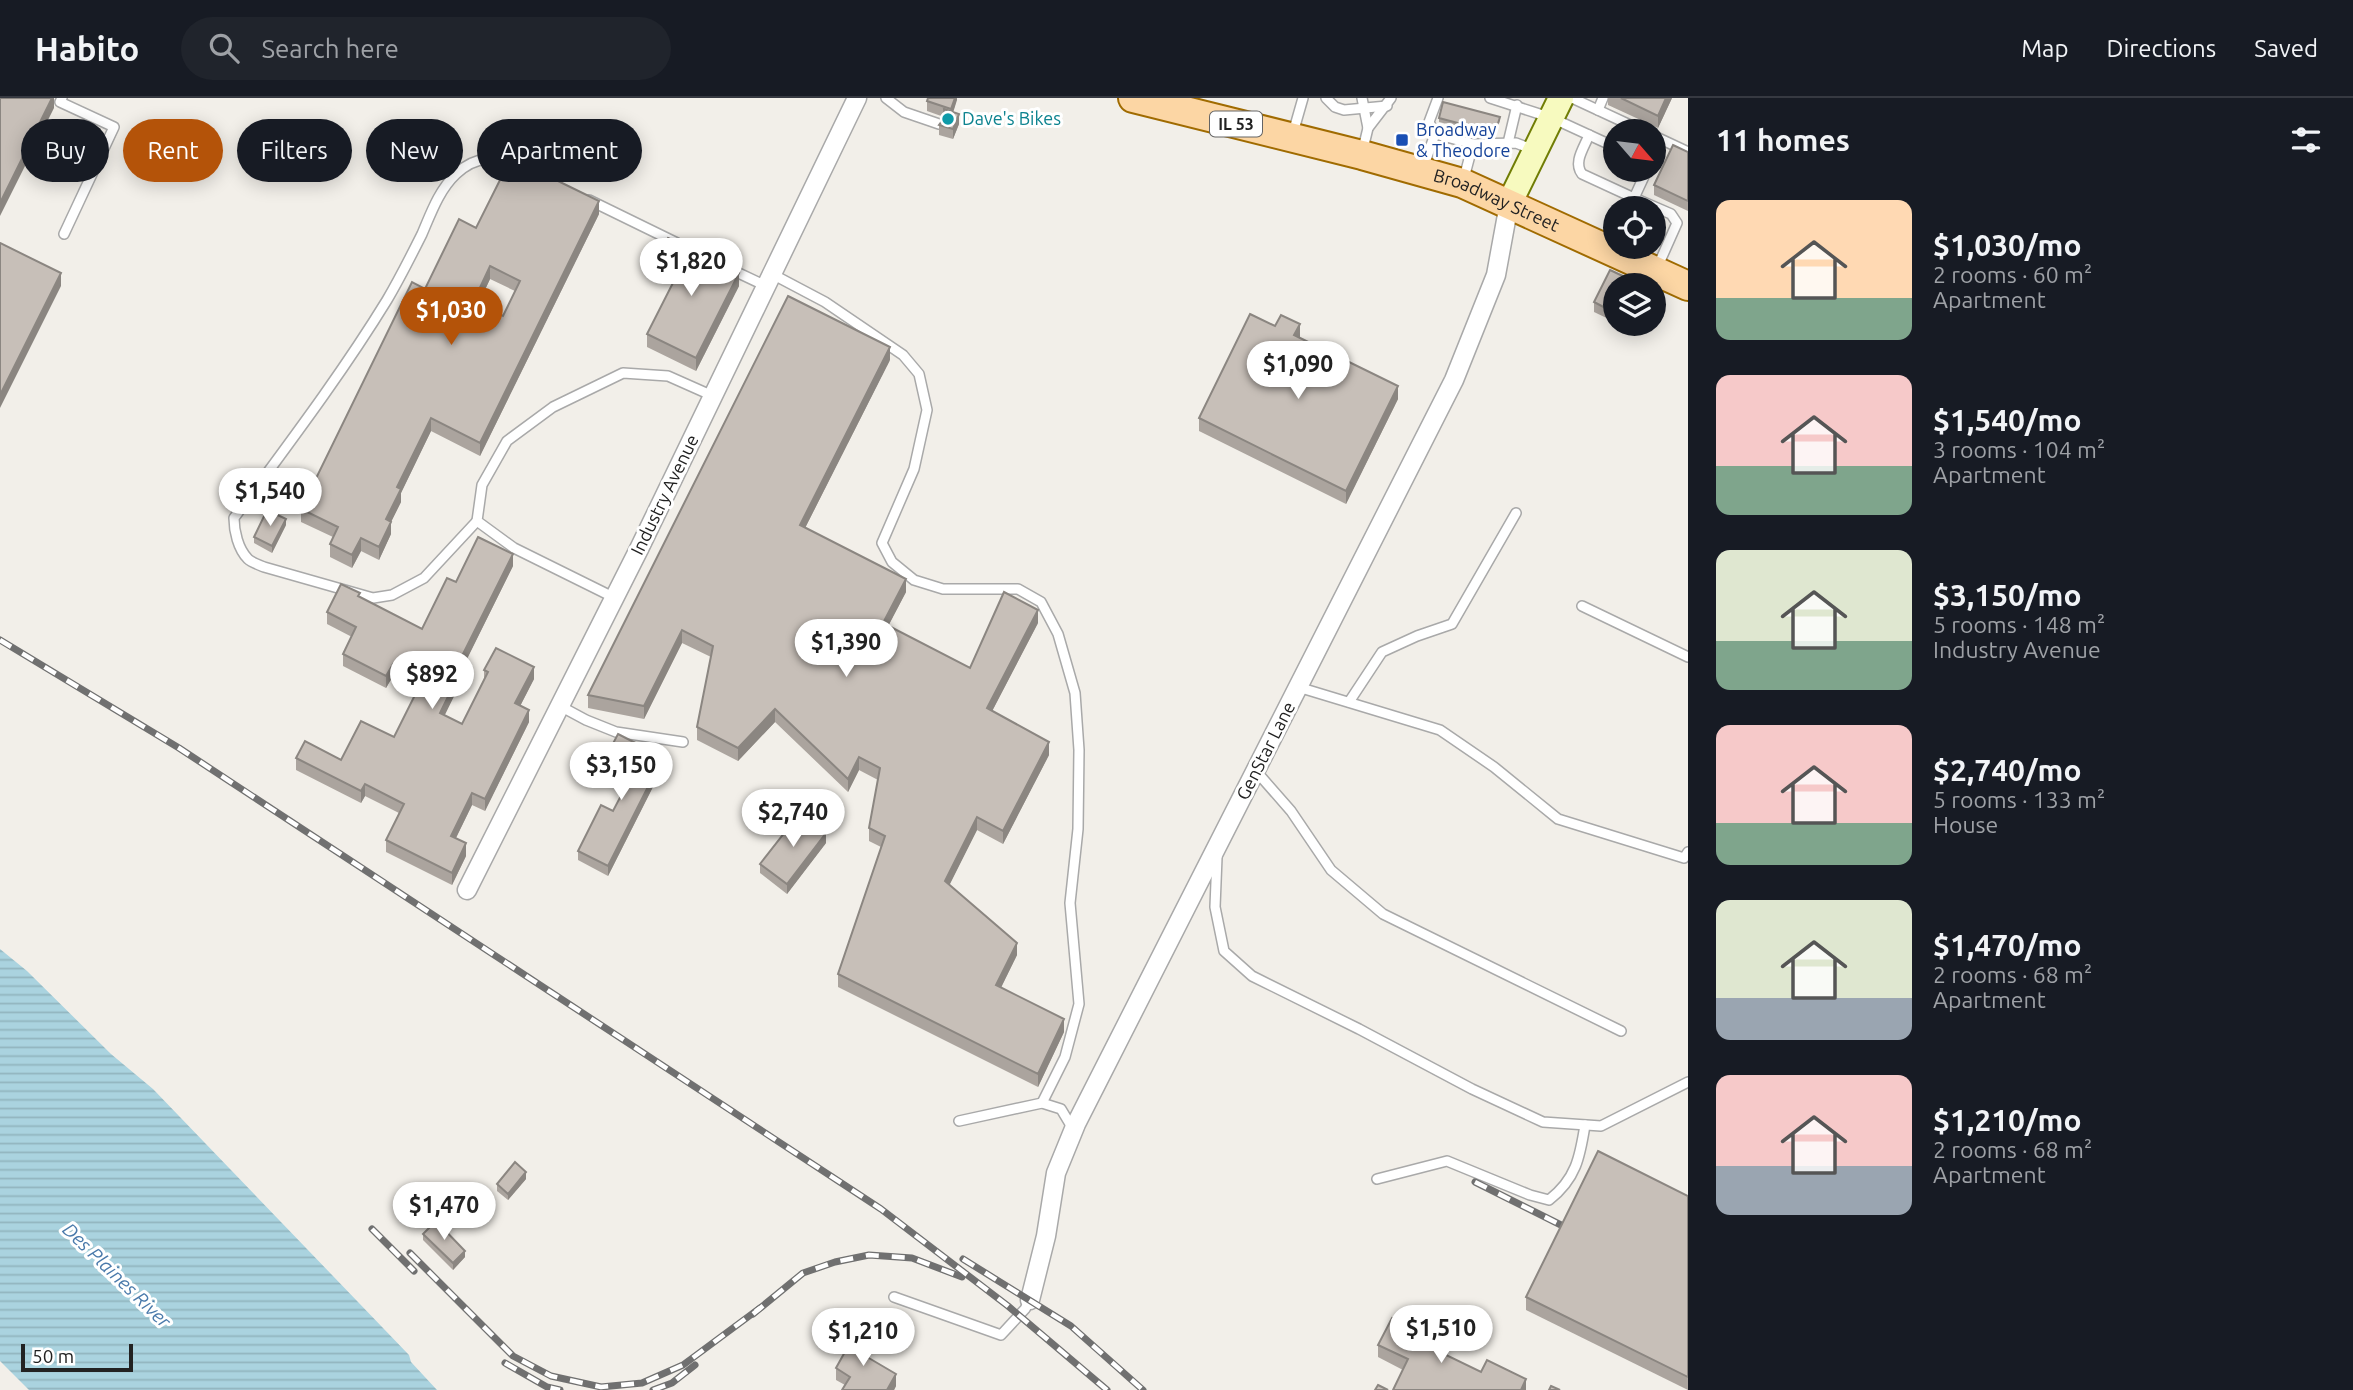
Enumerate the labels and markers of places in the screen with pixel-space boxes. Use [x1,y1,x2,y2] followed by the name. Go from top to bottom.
[962,108,1061,128] place label: Dave's Bikes
[940,111,956,127] marker: Dave's Bikes
[1416,119,1510,160] place label: Broadway & Theodore
[1394,132,1410,148] marker: Broadway & Theodore
[634,238,748,298] pin: $1,820
[394,288,508,347] pin: $1,030
[1241,342,1355,401] pin: $1,090
[213,468,327,528] pin: $1,540
[789,620,903,679] pin: $1,390
[391,652,473,711] pin: $892
[564,742,678,802] pin: $3,150
[736,790,850,849] pin: $2,740
[387,1182,501,1242] pin: $1,470
[1384,1306,1498,1365] pin: $1,510
[806,1308,920,1368] pin: $1,210

